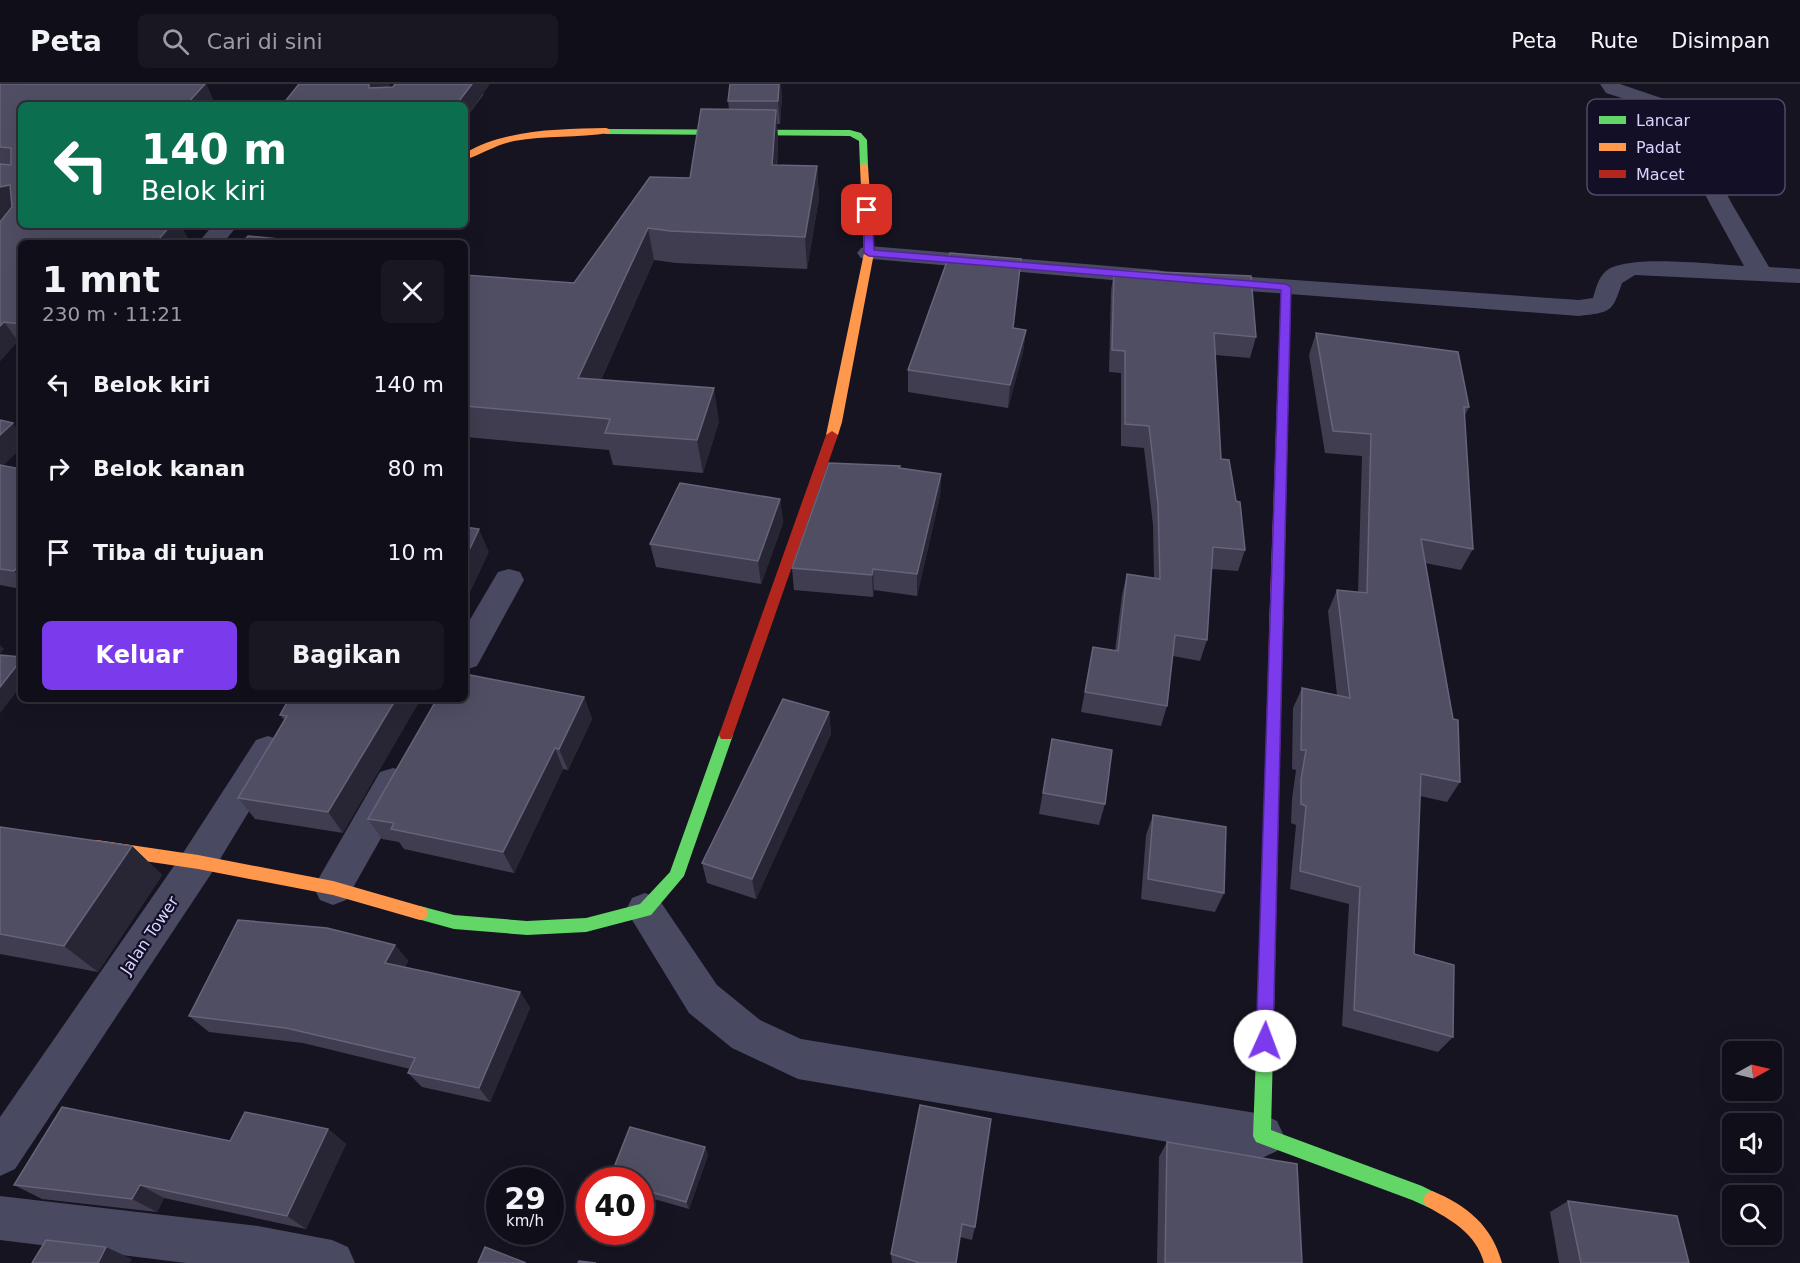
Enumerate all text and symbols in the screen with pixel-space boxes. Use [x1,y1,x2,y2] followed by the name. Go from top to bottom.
[138,14,558,68] search box
[30,25,102,58] text: Peta
[159,25,192,58] icon: search
[207,29,323,54] text: Cari di sini
[1511,29,1557,53] text: Peta
[1590,29,1638,53] text: Rute
[1671,29,1770,53] text: Disimpan
[1587,99,1785,195] legend
[1636,111,1690,130] text: Lancar
[141,125,287,174] text: 140 m
[42,126,120,204] icon: left
[1636,138,1681,157] text: Padat
[1636,165,1685,184] text: Macet
[141,175,266,206] text: Belok kiri
[841,184,892,235] pin
[850,193,883,226] icon: arrive
[42,259,160,300] text: 1 mnt
[381,260,444,323] button: close
[42,302,183,326] text: 230 m · 11:21
[42,368,75,401] icon: left
[93,372,210,397] text: Belok kiri
[374,372,444,397] text: 140 m
[42,452,75,485] icon: right
[93,456,245,481] text: Belok kanan
[388,456,444,481] text: 80 m
[42,536,75,569] icon: arrive
[93,540,265,565] text: Tiba di tujuan
[388,540,444,565] text: 10 m
[42,621,237,690] button: Keluar
[249,621,444,690] button: Bagikan
[116,892,183,979] street label: Jalan Tower
[1233,1009,1297,1073] position arrow
[1722,1041,1782,1101] north arrow
[1722,1041,1782,1245] map controls
[1722,1113,1782,1173] button: sound
[576,1167,654,1245] speed limit sign: 40
[504,1181,546,1216] text: 29
[1722,1185,1782,1245] button: search
[506,1212,544,1230] text: km/h

